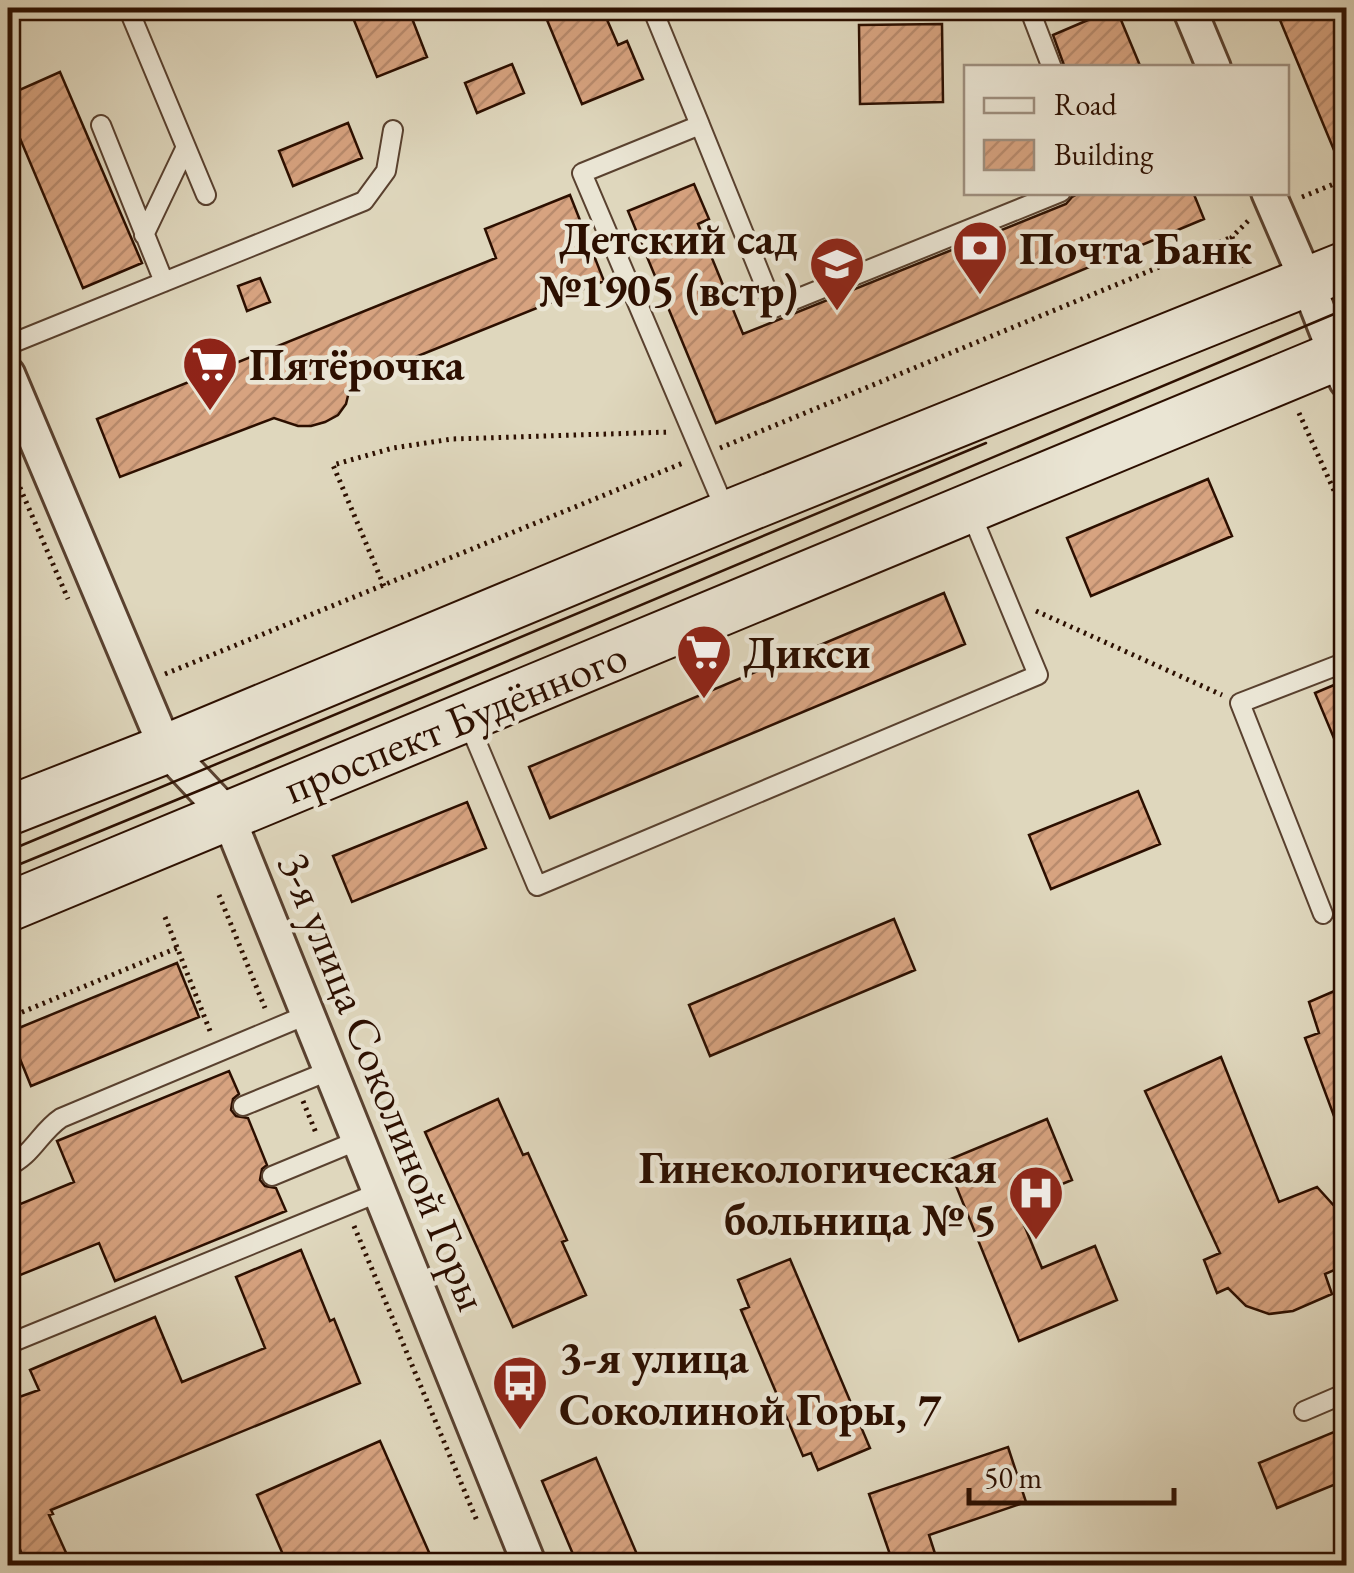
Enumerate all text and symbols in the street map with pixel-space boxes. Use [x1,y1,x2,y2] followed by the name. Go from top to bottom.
[964,65,1289,195] legend
[1054,85,1118,124] text: Road
[1054,135,1154,174] text: Building
[539,209,798,319] place label: Детский сад №1905 (встр)
[950,218,1010,297] bank icon: Почта Банк
[1019,219,1252,277] place label: Почта Банк
[807,234,867,313] school or university icon: Детский сад №1905 (встр)
[180,334,240,413] supermarket icon: Пятёрочка
[249,335,465,393] place label: Пятёрочка
[674,622,734,701] supermarket icon: Дикси
[743,623,871,681] place label: Дикси
[275,626,635,816] street label: проспект Будённого
[265,843,503,1319] street label: 3-я улица Соколиной Горы
[639,1138,997,1248] place label: Гинекологическая больница № 5
[1006,1163,1066,1242] hospital icon: Гинекологическая больница № 5
[559,1328,941,1438] place label: 3-я улица Соколиной Горы, 7
[490,1353,550,1432] bus stop icon: 3-я улица Соколиной Горы, 7
[969,1443,1174,1505] scale bar
[984,1458,1042,1497] text: 50 m

